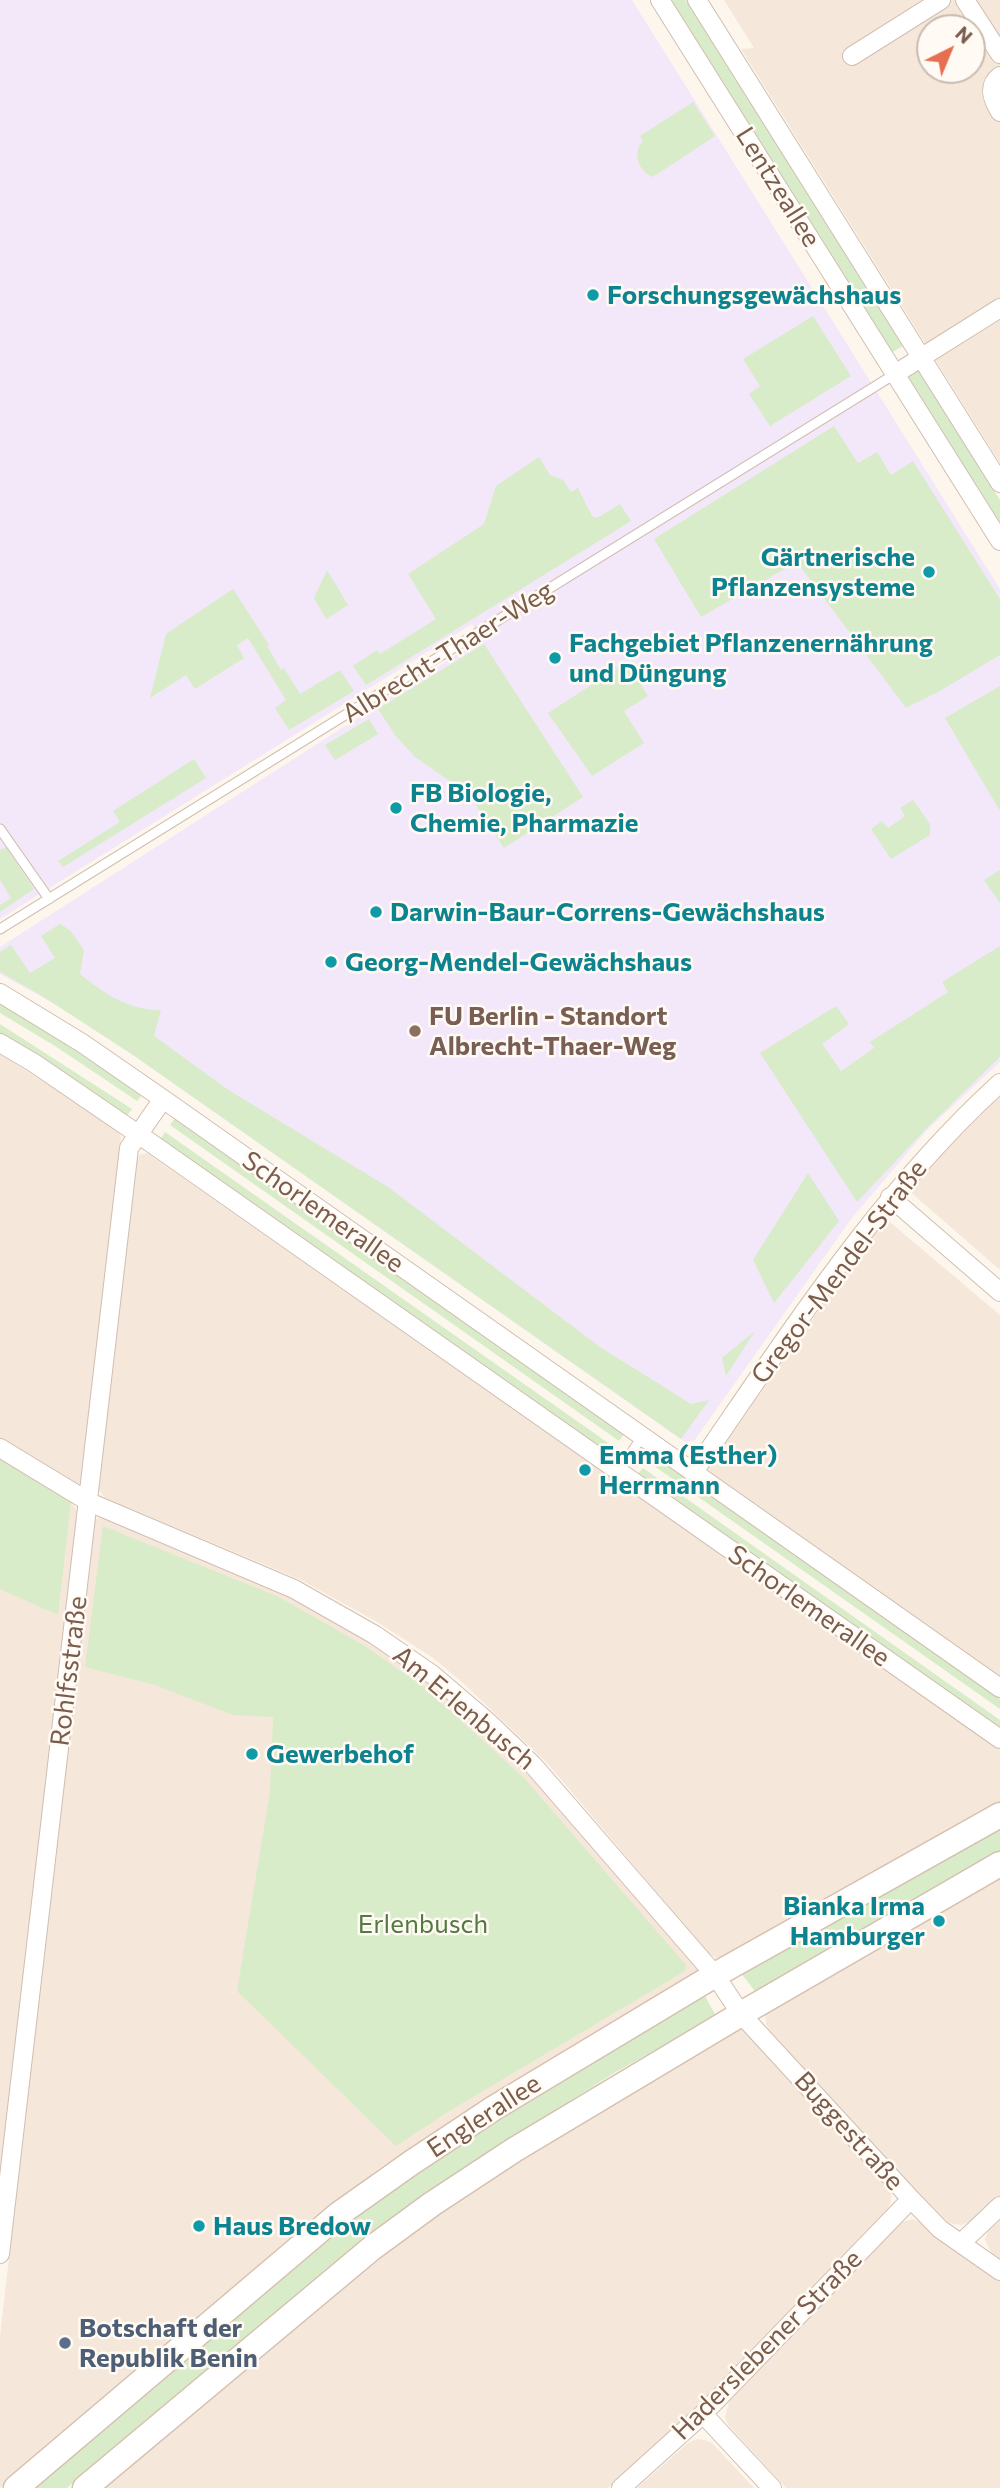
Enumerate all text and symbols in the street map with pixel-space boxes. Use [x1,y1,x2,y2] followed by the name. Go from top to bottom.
[916,14,986,84] north arrow
[951,21,977,48] text: N
[729,121,827,253] street label: Lentzeallee
[607,279,901,311] place label: Forschungsgewächshaus
[585,287,601,303] marker: Forschungsgewächshaus
[711,541,915,602] place label: Gärtnerische Pflanzensysteme
[921,564,937,580] marker: Gärtnerische Pflanzensysteme
[337,574,559,730] street label: Albrecht-Thaer-Weg
[569,627,933,688] place label: Fachgebiet Pflanzenernährung und Düngung
[547,650,563,666] marker: Fachgebiet Pflanzenernährung und Düngung
[410,777,639,838] place label: FB Biologie, Chemie, Pharmazie
[388,800,404,816] marker: FB Biologie, Chemie, Pharmazie
[390,896,825,928] place label: Darwin-Baur-Correns-Gewächshaus
[368,904,384,920] marker: Darwin-Baur-Correns-Gewächshaus
[345,946,692,978] place label: Georg-Mendel-Gewächshaus
[323,954,339,970] marker: Georg-Mendel-Gewächshaus
[429,1000,676,1062] place label: FU Berlin - Standort Albrecht-Thaer-Weg
[407,1023,423,1039] marker: FU Berlin - Standort Albrecht-Thaer-Weg
[236,1145,410,1279] street label: Schorlemerallee
[745,1154,933,1390] street label: Gregor-Mendel-Straße
[599,1439,777,1500] place label: Emma (Esther) Herrmann
[577,1462,593,1478] marker: Emma (Esther) Herrmann
[722,1539,896,1673] street label: Schorlemerallee
[44,1594,94,1748] street label: Rohlfsstraße
[387,1639,541,1777] street label: Am Erlenbusch
[266,1738,414,1770] place label: Gewerbehof
[244,1746,260,1762] marker: Gewerbehof
[783,1890,925,1952] place label: Bianka Irma Hamburger
[358,1908,488,1940] park label: Erlenbusch
[931,1913,947,1929] marker: Bianka Irma Hamburger
[788,2065,910,2197] street label: Buggestraße
[421,2068,547,2164] street label: Englerallee
[213,2210,371,2242] place label: Haus Bredow
[191,2218,207,2234] marker: Haus Bredow
[666,2244,868,2446] street label: Haderslebener Straße
[79,2312,258,2374] place label: Botschaft der Republik Benin
[57,2335,73,2351] marker: Botschaft der Republik Benin

